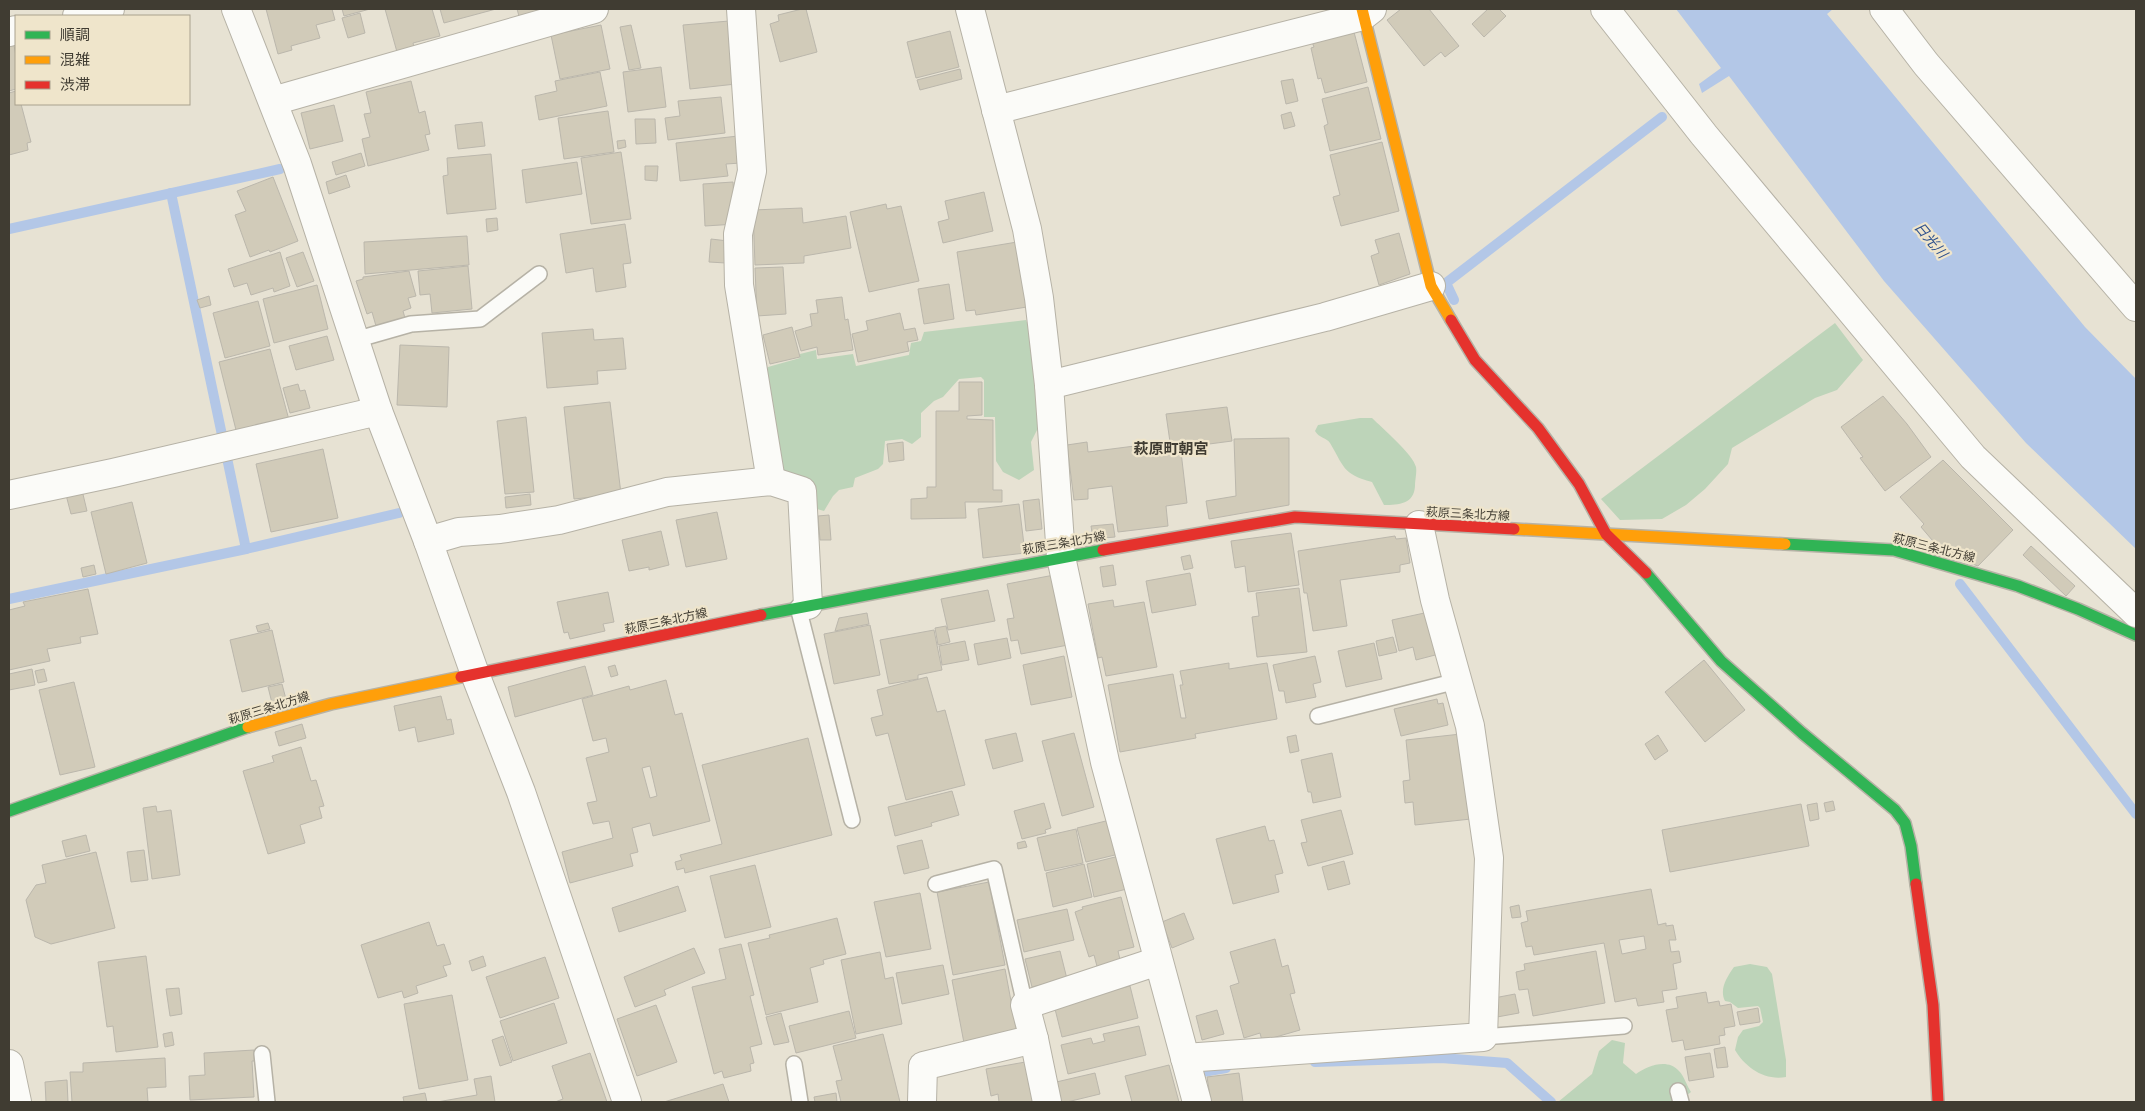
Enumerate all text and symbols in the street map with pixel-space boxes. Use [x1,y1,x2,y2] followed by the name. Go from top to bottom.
[15,15,190,105] legend
[60,25,90,45] text: 順調
[60,50,90,70] text: 混雑
[60,75,90,95] text: 渋滞
[1911,218,1953,263] water label: 日光川
[1133,439,1209,459] district label: 萩原町朝宮
[1426,504,1510,524] street label: 萩原三条北方線
[1021,528,1107,558] street label: 萩原三条北方線
[1891,530,1977,566] street label: 萩原三条北方線
[623,604,709,638] street label: 萩原三条北方線
[226,688,312,728] street label: 萩原三条北方線

